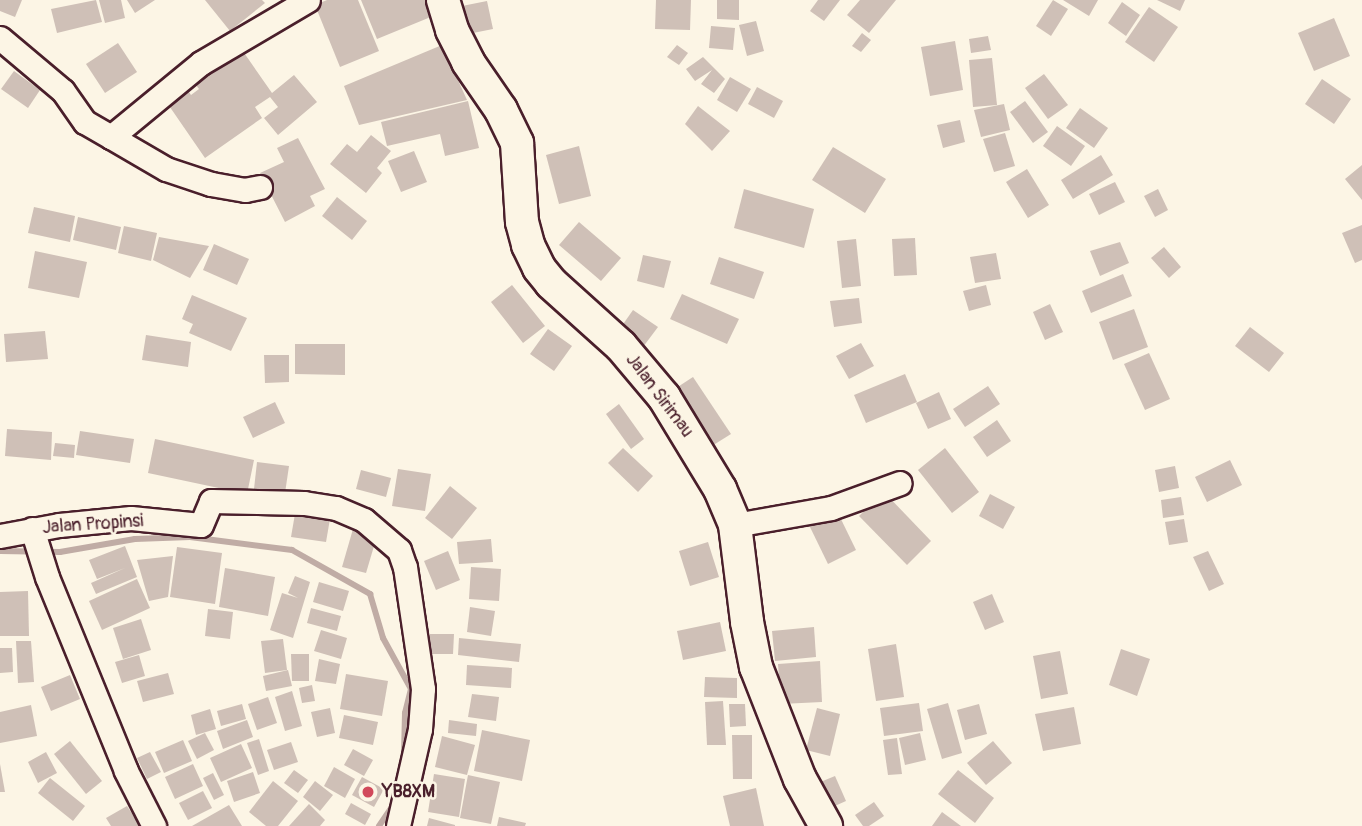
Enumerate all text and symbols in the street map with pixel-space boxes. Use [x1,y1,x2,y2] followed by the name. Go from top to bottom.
[621,350,697,442] street label: Jalan Sirimau
[42,511,144,539] street label: Jalan Propinsi
[382,781,435,803] place label: YB8XM
[360,784,376,800] marker: YB8XM

